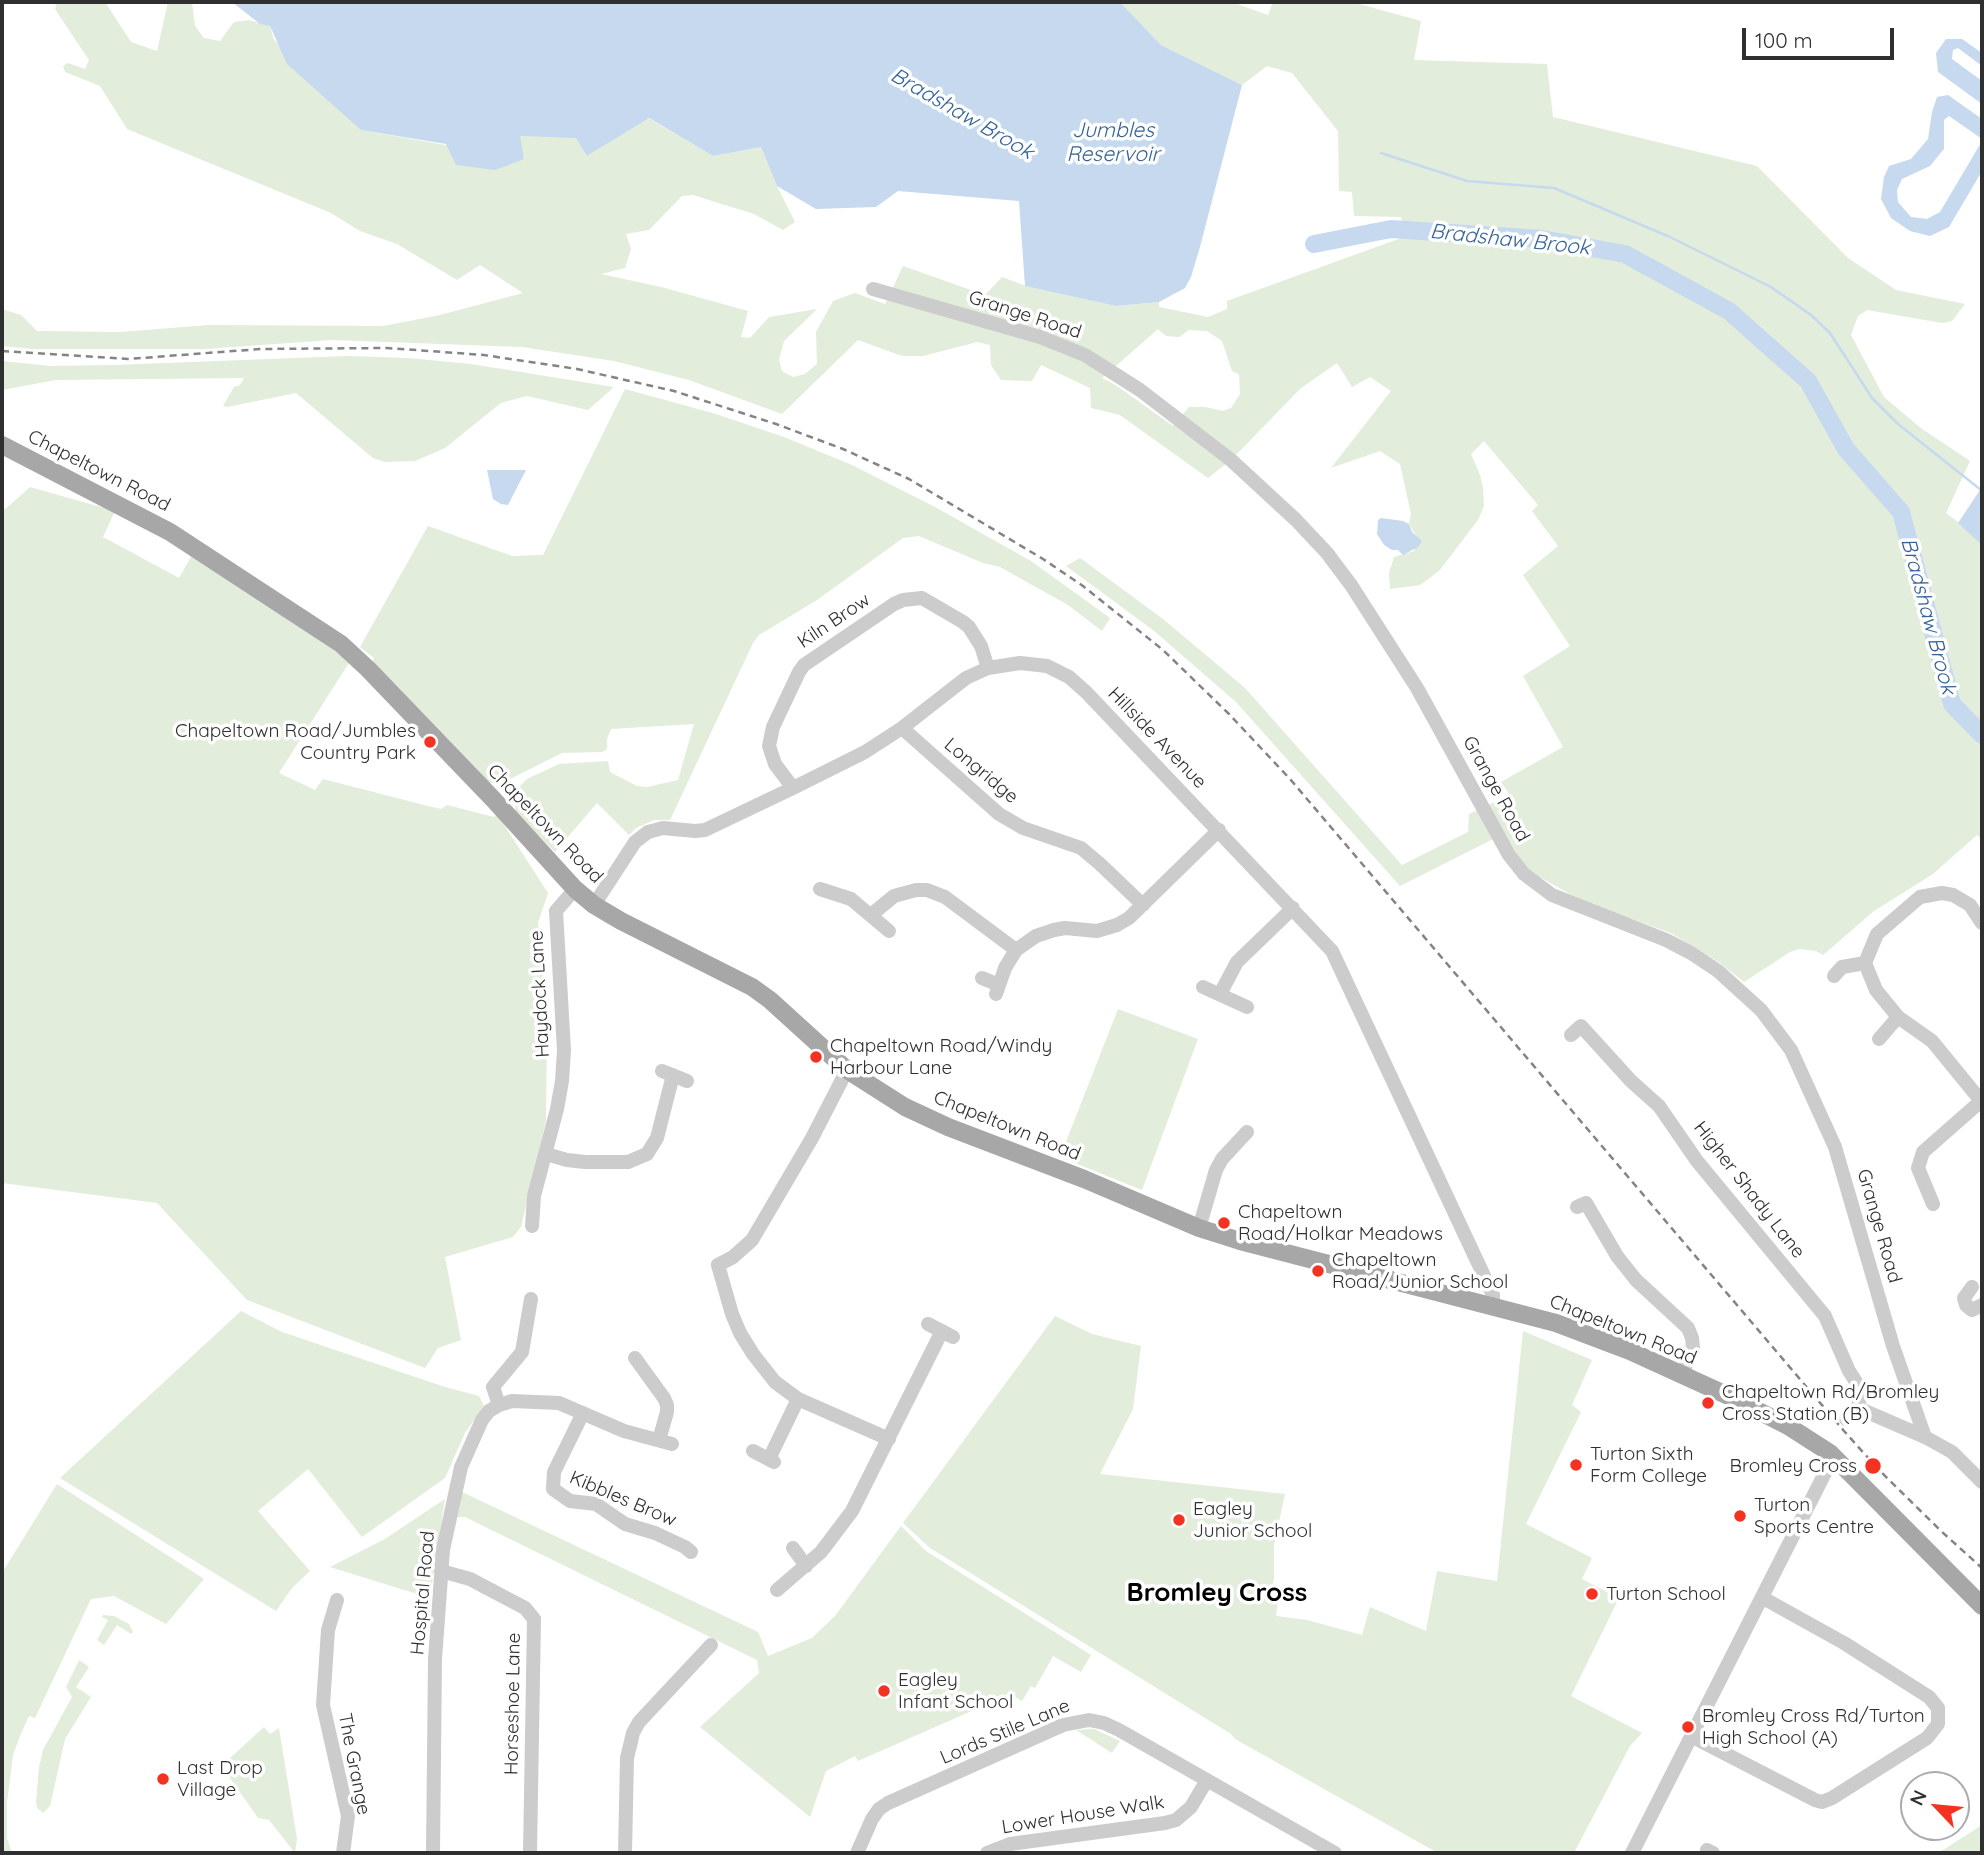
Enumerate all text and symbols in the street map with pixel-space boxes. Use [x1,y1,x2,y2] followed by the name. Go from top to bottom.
[1746,14,1898,58] scale bar
[1755,27,1813,53] text: 100 m
[886,63,1038,165] water label: Bradshaw Brook
[1067,118,1159,168] water label: Jumbles Reservoir
[1429,219,1591,261] water label: Bradshaw Brook
[966,286,1084,344] street label: Grange Road
[24,425,174,517] street label: Chapeltown Road
[1895,535,1961,697] water label: Bradshaw Brook
[793,588,875,654] street label: Kiln Brow
[1103,683,1211,793] street label: Hillside Avenue
[175,720,416,764] place label: Chapeltown Road/Jumbles Country Park
[1458,732,1534,846] street label: Grange Road
[939,733,1023,809] street label: Longridge
[422,734,438,750] marker: Chapeltown Road/Jumbles Country Park
[482,760,608,888] street label: Chapeltown Road
[525,930,555,1058] street label: Haydock Lane
[830,1035,1052,1079] place label: Chapeltown Road/Windy Harbour Lane
[808,1049,824,1065] marker: Chapeltown Road/Windy Harbour Lane
[930,1086,1084,1166] street label: Chapeltown Road
[1688,1117,1810,1263] street label: Higher Shady Lane
[1852,1166,1906,1286] street label: Grange Road
[1238,1201,1443,1245] place label: Chapeltown Road/Holkar Meadows
[1216,1215,1232,1231] marker: Chapeltown Road/Holkar Meadows
[1332,1249,1508,1293] place label: Chapeltown Road/Junior School
[1310,1263,1326,1279] marker: Chapeltown Road/Junior School
[1546,1290,1700,1370] street label: Chapeltown Road
[1722,1381,1939,1425] place label: Chapeltown Rd/Bromley Cross Station (B)
[1700,1395,1716,1411] marker: Chapeltown Rd/Bromley Cross Station (B)
[1590,1443,1707,1487] place label: Turton Sixth Form College
[1730,1455,1857,1477] place label: Bromley Cross
[1863,1456,1883,1476] marker: Bromley Cross
[1568,1457,1584,1473] marker: Turton Sixth Form College
[566,1466,680,1532] street label: Kibbles Brow
[1754,1494,1874,1538] place label: Turton Sports Centre
[1193,1498,1312,1542] place label: Eagley Junior School
[1732,1508,1748,1524] marker: Turton Sports Centre
[1171,1512,1187,1528] marker: Eagley Junior School
[406,1530,440,1656] street label: Hospital Road
[1127,1577,1307,1609] district label: Bromley Cross
[1606,1583,1726,1605] place label: Turton School
[1584,1586,1600,1602] marker: Turton School
[500,1633,526,1775] street label: Horseshoe Lane
[898,1669,1013,1713] place label: Eagley Infant School
[876,1683,892,1699] marker: Eagley Infant School
[937,1694,1073,1770] street label: Lords Stile Lane
[1702,1705,1925,1749] place label: Bromley Cross Rd/Turton High School (A)
[333,1711,375,1817] street label: The Grange
[1680,1719,1696,1735] marker: Bromley Cross Rd/Turton High School (A)
[177,1757,263,1801] place label: Last Drop Village
[155,1771,171,1787] marker: Last Drop Village
[1900,1771,1970,1841] north arrow
[1904,1786,1932,1809] text: N
[1000,1791,1166,1839] street label: Lower House Walk

